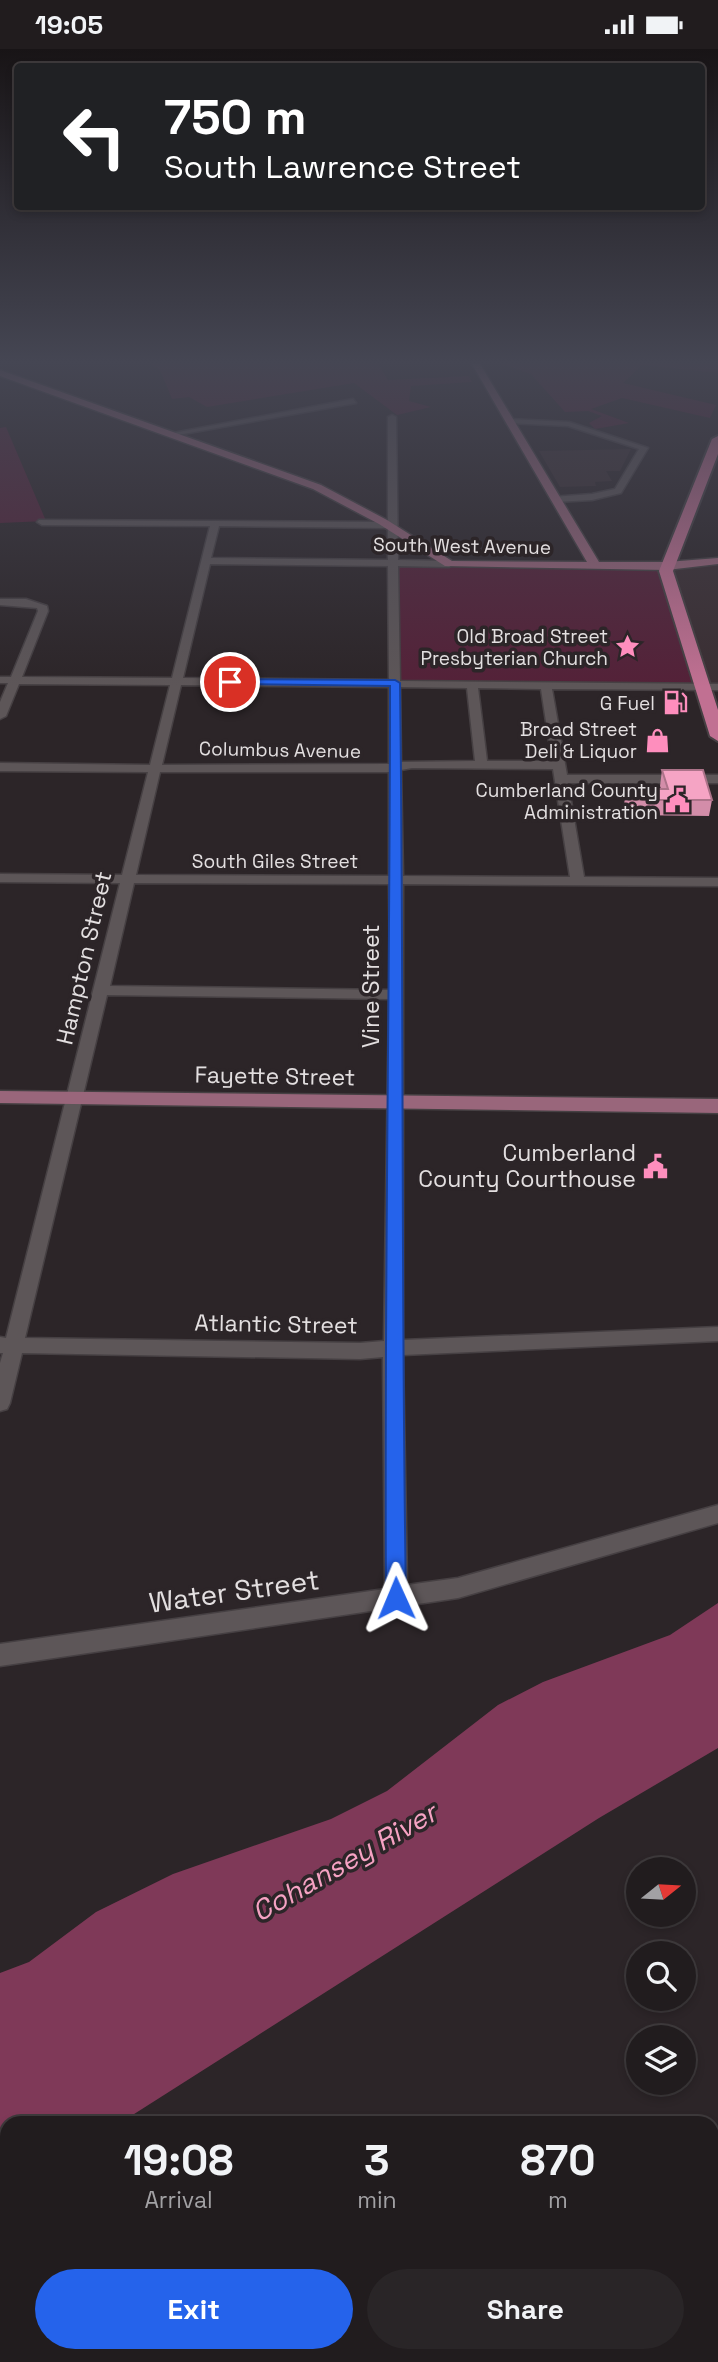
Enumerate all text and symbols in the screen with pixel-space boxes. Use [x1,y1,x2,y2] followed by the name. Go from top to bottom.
[35,8,103,42] text: 19:05
[164,86,307,148] text: 750 m
[49,91,140,182] icon: left
[164,147,521,187] text: South Lawrence Street
[373,532,551,560] street label: South West Avenue
[421,624,608,671] place label: Old Broad Street Presbyterian Church
[614,633,642,661] place icon: Old Broad Street Presbyterian Church
[200,652,260,712] pin
[211,663,249,701] icon: arrive
[661,689,689,717] fuel station icon: G Fuel
[600,691,655,716] place label: G Fuel
[520,717,637,764] place label: Broad Street Deli & Liquor
[643,726,671,754] shop icon: Broad Street Deli & Liquor
[199,736,361,764] street label: Columbus Avenue
[476,778,658,825] place label: Cumberland County Administration
[664,787,692,815] public building icon: Cumberland County Administration
[192,849,358,874] street label: South Giles Street
[49,868,119,1048] street label: Hampton Street
[356,924,386,1048] street label: Vine Street
[194,1060,356,1092] street label: Fayette Street
[418,1138,636,1194] place label: Cumberland County Courthouse
[642,1152,670,1180] public building icon: Cumberland County Courthouse
[194,1308,358,1340] street label: Atlantic Street
[146,1561,322,1621] street label: Water Street
[359,1561,433,1635] position arrow
[245,1793,446,1929] water label: Cohansey River
[626,1857,696,1927] north arrow
[626,1857,696,2095] map controls
[626,1941,696,2011] button: search
[626,2025,696,2095] button: layers
[124,2134,234,2187] text: 19:08
[364,2134,390,2187] text: 3
[520,2134,595,2187] text: 870
[144,2185,213,2215] text: Arrival
[357,2185,397,2215] text: min
[548,2185,568,2215] text: m
[35,2269,353,2349] button: Exit
[367,2269,684,2349] button: Share

